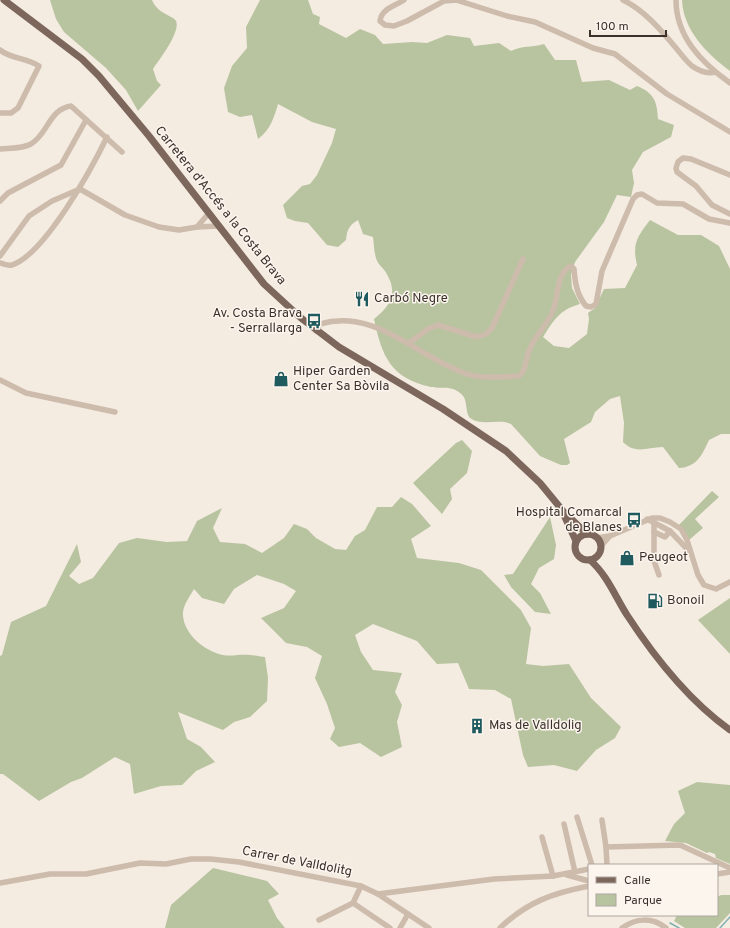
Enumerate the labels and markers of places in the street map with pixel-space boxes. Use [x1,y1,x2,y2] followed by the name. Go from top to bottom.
[353,290,371,308] restaurant icon: Carbó Negre
[374,291,448,307] place label: Carbó Negre
[212,306,302,337] place label: Av. Costa Brava - Serrallarga
[305,312,323,330] bus stop icon: Av. Costa Brava - Serrallarga
[293,364,389,395] place label: Hiper Garden Center Sa Bòvila
[272,370,290,388] shop icon: Hiper Garden Center Sa Bòvila
[516,505,622,536] place label: Hospital Comarcal de Blanes
[625,511,643,529] bus stop icon: Hospital Comarcal de Blanes
[618,549,636,567] shop icon: Peugeot
[639,550,688,566] place label: Peugeot
[646,592,664,610] fuel station icon: Bonoil
[667,593,704,609] place label: Bonoil
[468,717,486,735] building icon: Mas de Valldolig
[489,718,582,734] place label: Mas de Valldolig

